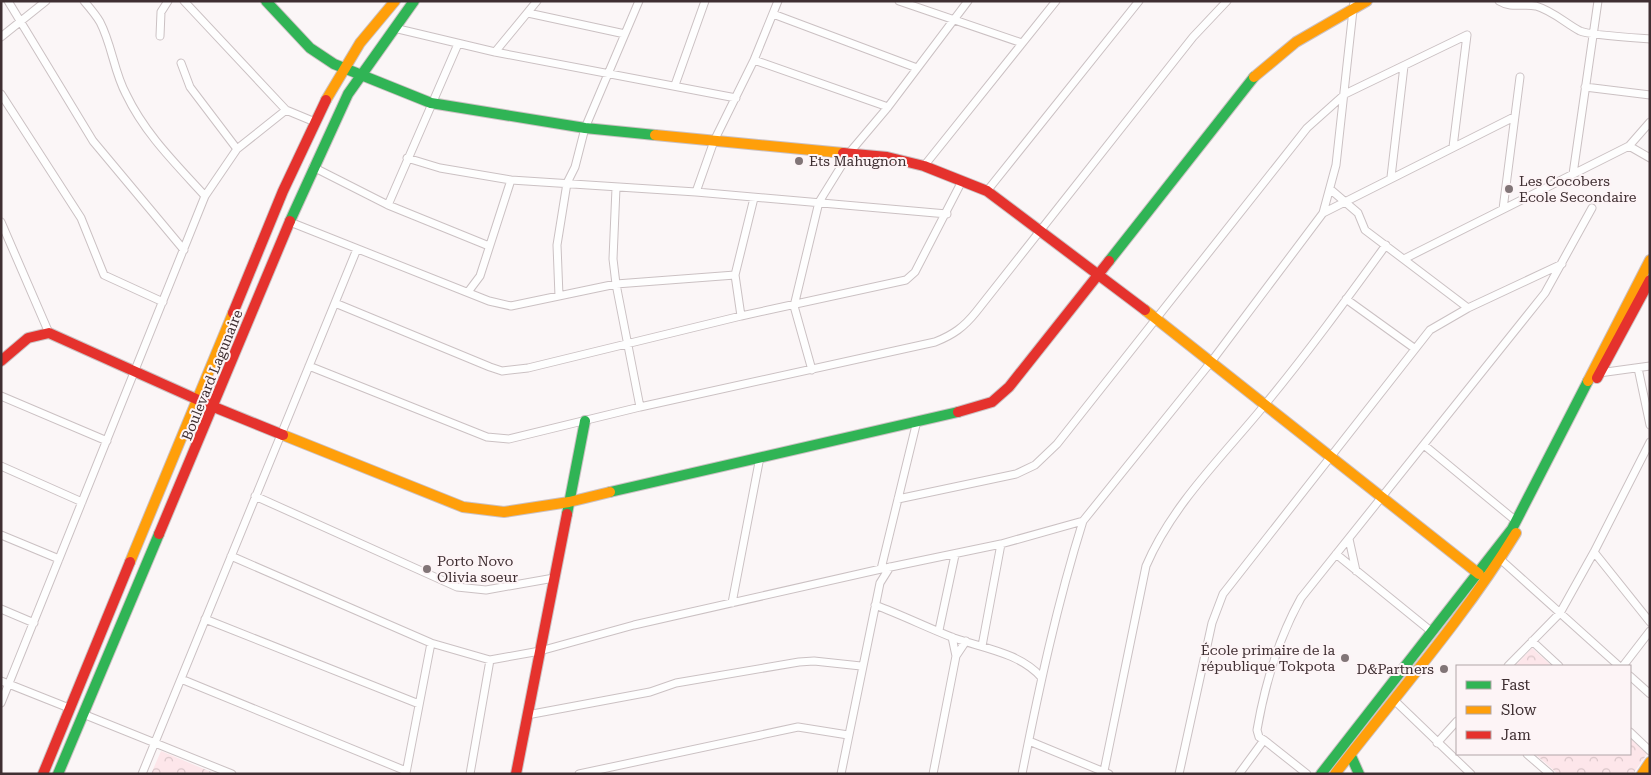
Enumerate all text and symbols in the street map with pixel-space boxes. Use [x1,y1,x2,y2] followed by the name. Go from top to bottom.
[809,153,906,169] place label: Ets Mahugnon
[793,155,805,167] marker: Ets Mahugnon
[1519,173,1637,205] place label: Les Cocobers Ecole Secondaire
[1503,183,1515,195] marker: Les Cocobers Ecole Secondaire
[178,307,246,443] street label: Boulevard Lagunaire
[437,553,518,585] place label: Porto Novo Olivia soeur
[421,563,433,575] marker: Porto Novo Olivia soeur
[1201,642,1335,674] place label: École primaire de la république Tokpota
[1339,652,1351,664] marker: École primaire de la république Tokpota
[1357,661,1434,677] place label: D&Partners
[1438,663,1450,675] marker: D&Partners
[1456,665,1631,755] legend
[1501,676,1531,694] text: Fast
[1501,701,1537,719] text: Slow
[1501,726,1531,744] text: Jam

